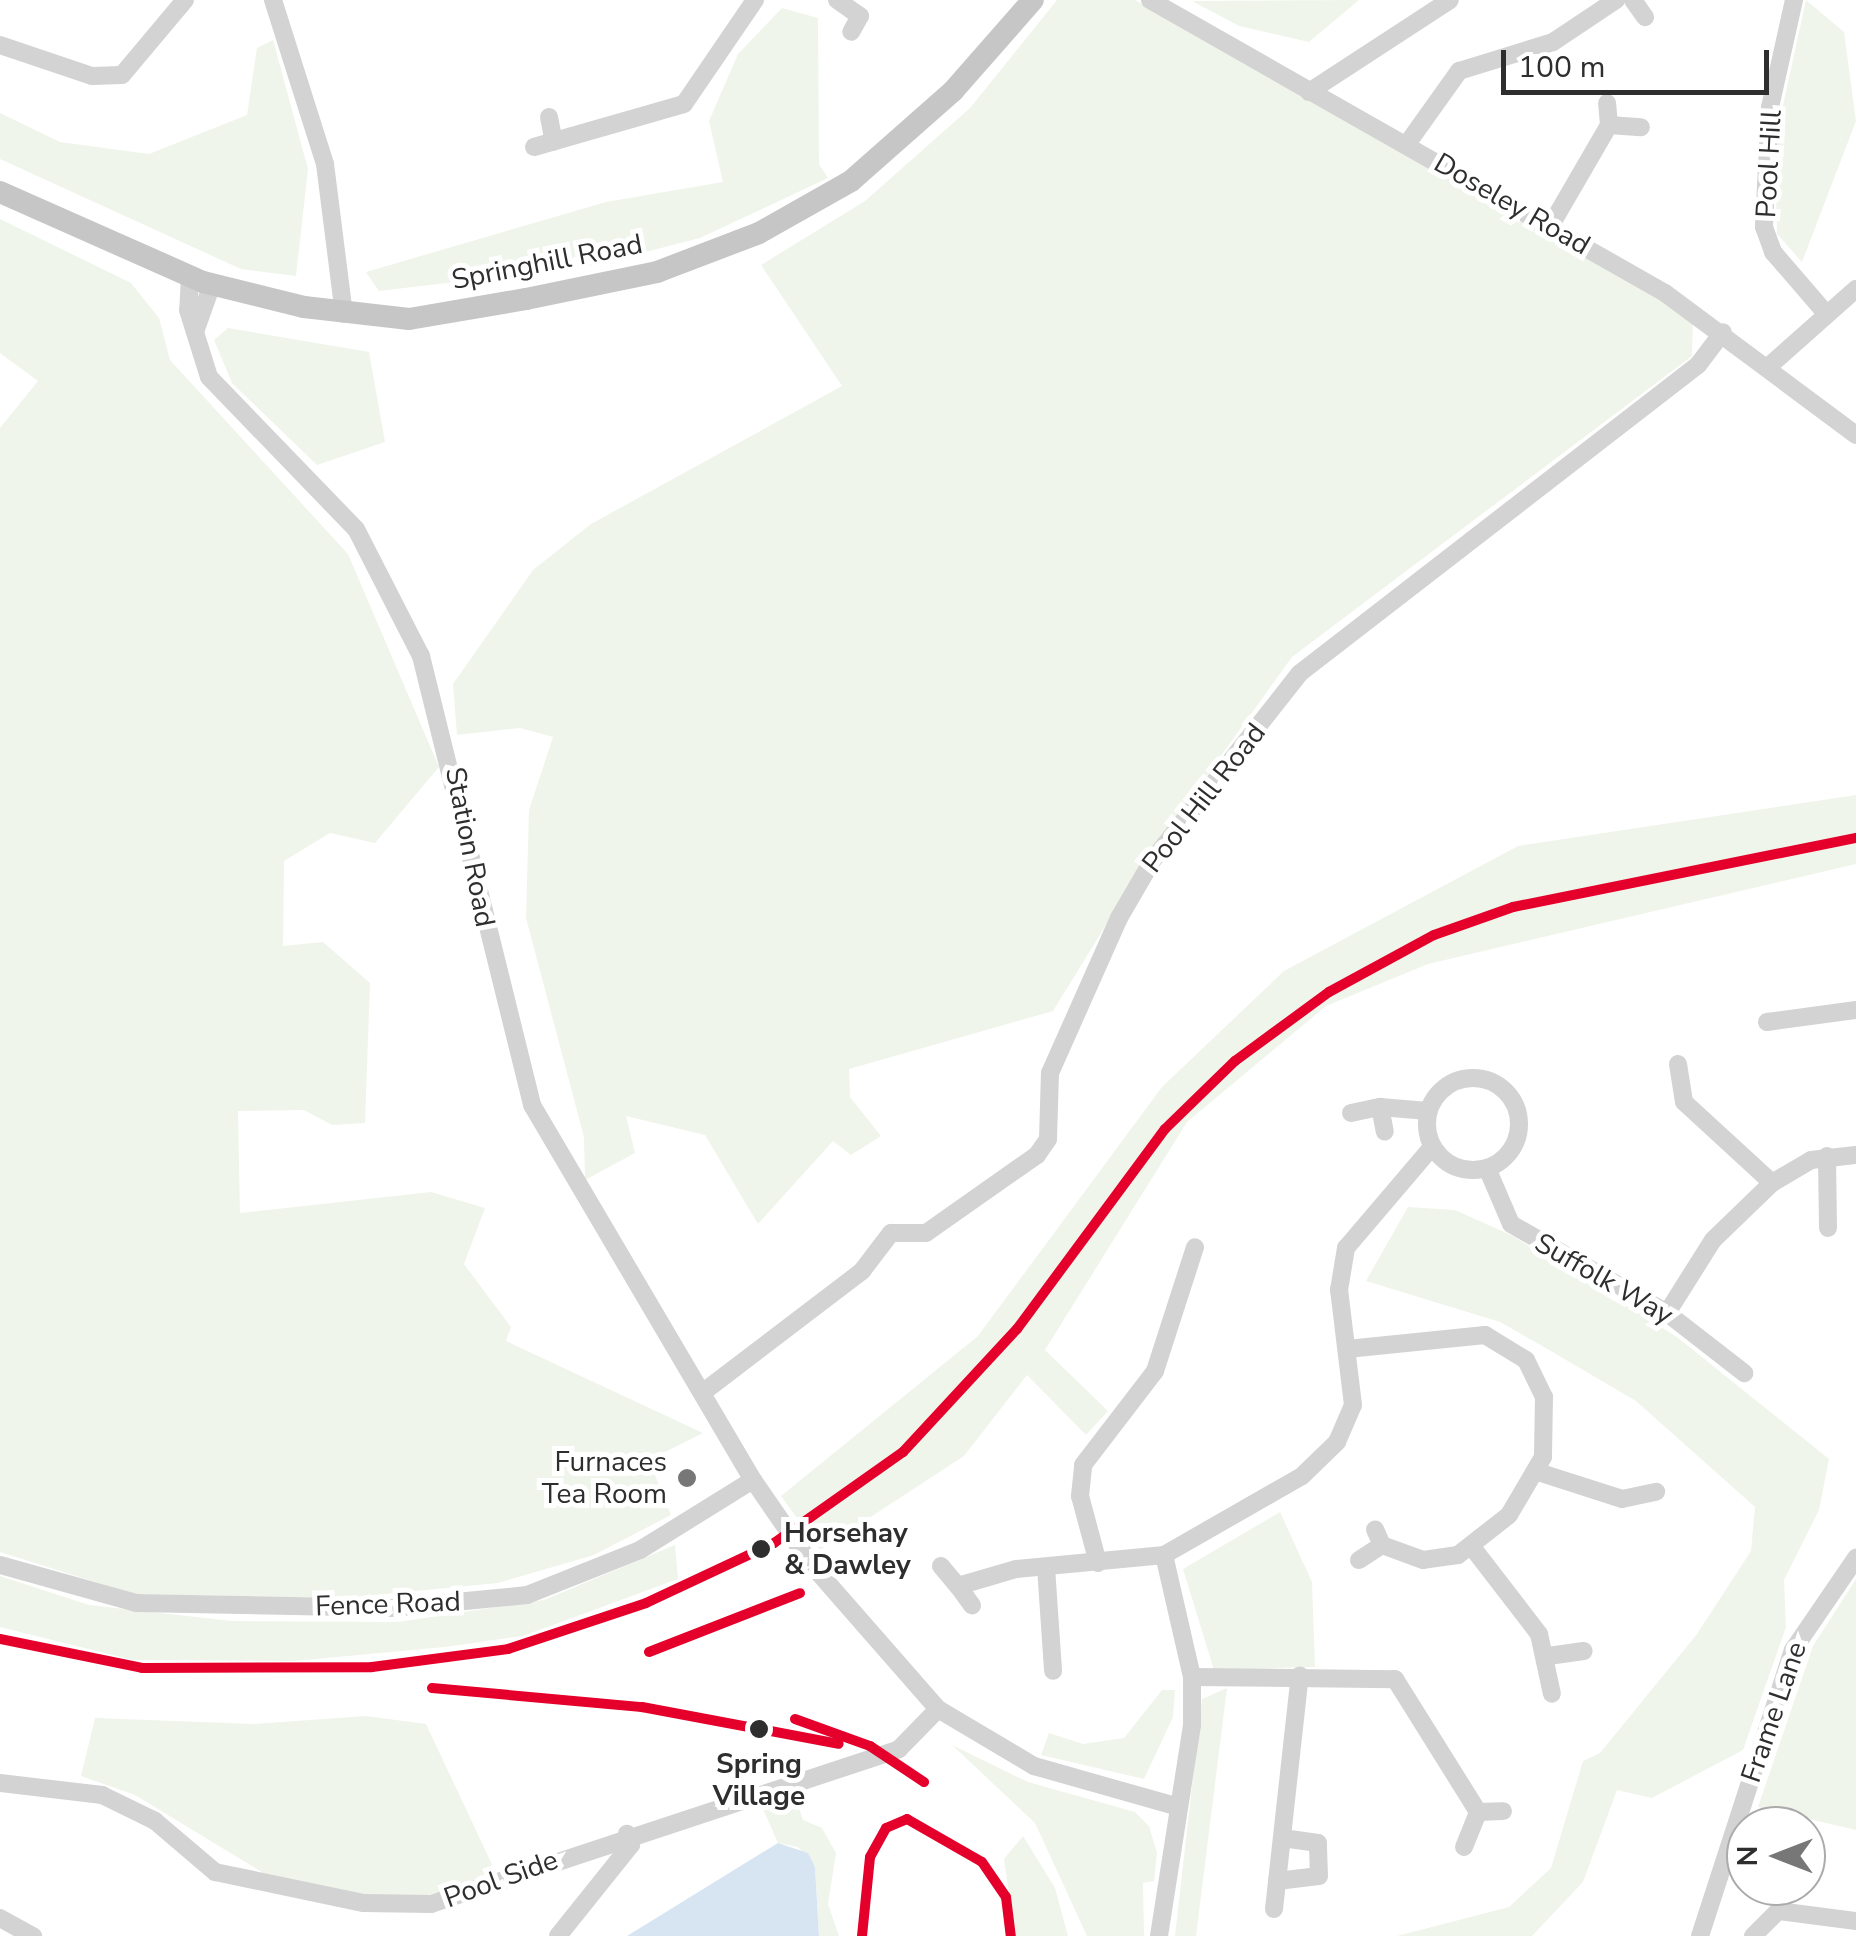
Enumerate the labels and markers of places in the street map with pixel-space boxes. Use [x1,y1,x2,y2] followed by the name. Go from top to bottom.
[542,1445,667,1511] place label: Furnaces Tea Room
[676,1467,698,1489] marker: Furnaces Tea Room
[784,1516,911,1582] place label: Horsehay & Dawley
[748,1536,774,1562] marker: Horsehay & Dawley
[746,1716,772,1742] marker: Spring Village
[713,1747,805,1813] place label: Spring Village

